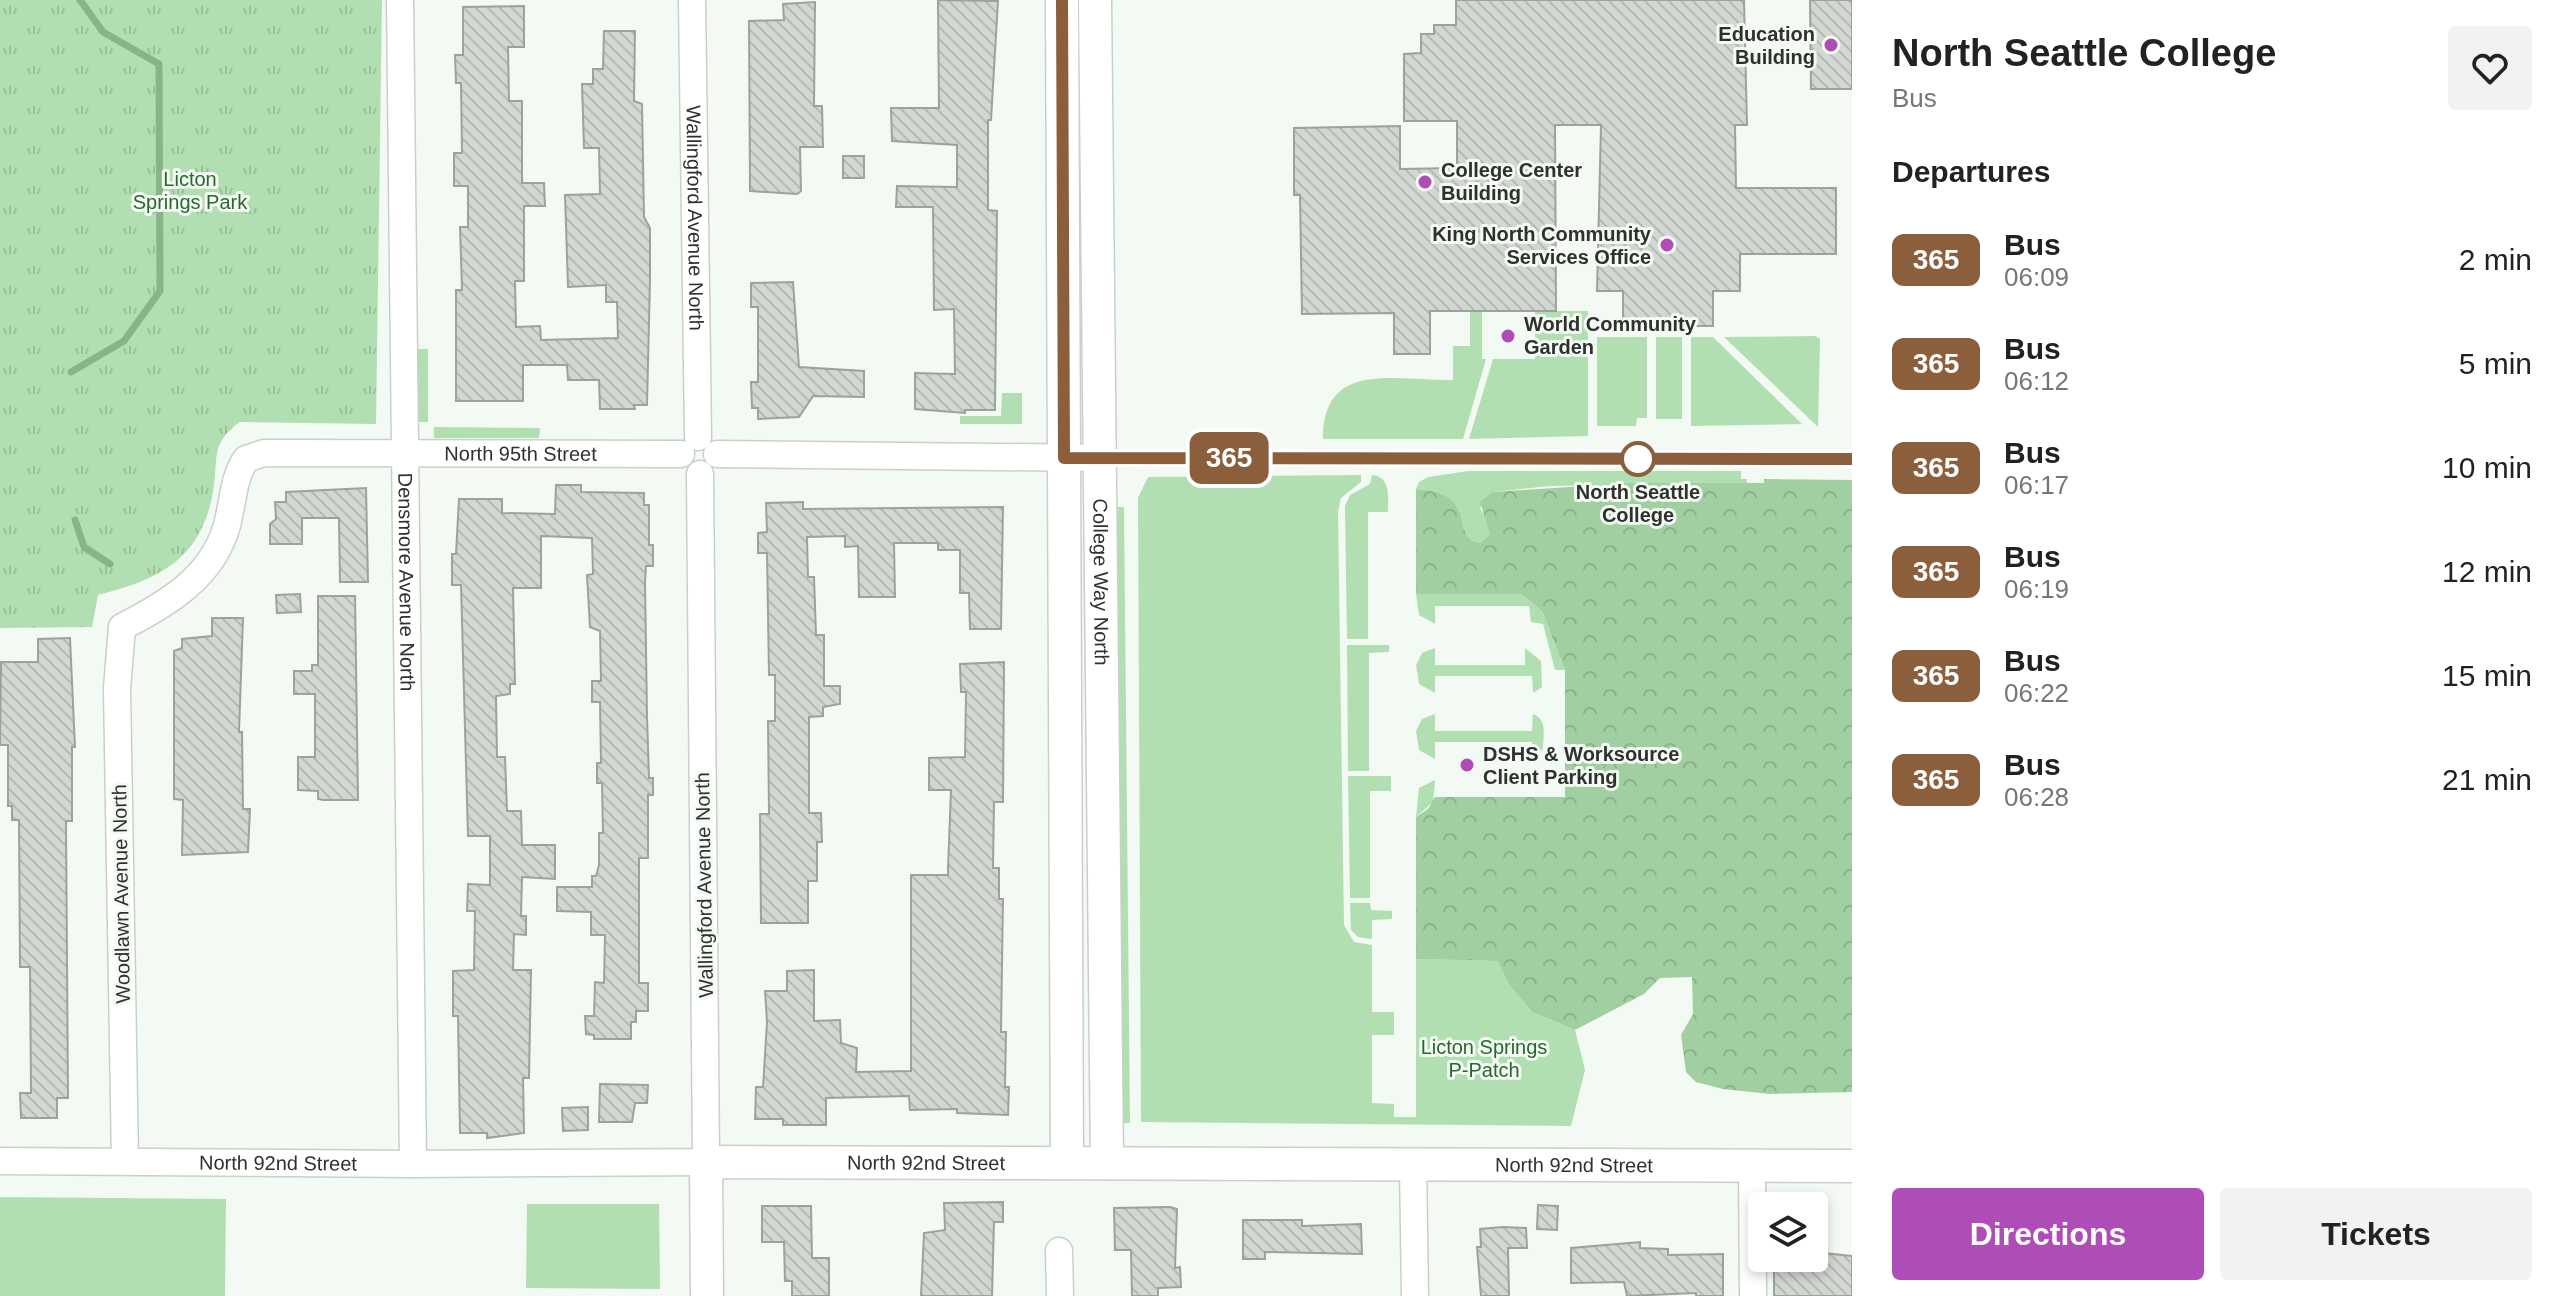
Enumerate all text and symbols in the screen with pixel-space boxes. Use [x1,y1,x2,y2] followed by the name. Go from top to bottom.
[1718,23,1815,68] place label: Education Building
[2448,26,2532,110] button: heart
[1892,32,2276,74] text: North Seattle College
[1822,36,1840,54] marker: Education Building
[1892,83,1937,113] text: Bus
[682,105,708,331] street label: Wallingford Avenue North
[1892,155,2050,188] text: Departures
[1441,159,1582,204] place label: College Center Building
[133,168,248,213] park label: Licton Springs Park
[1416,173,1434,191] marker: College Center Building
[1432,223,1652,268] place label: King North Community Services Office
[2004,228,2061,261] text: Bus
[1658,236,1676,254] marker: King North Community Services Office
[2459,243,2532,276] text: 2 min
[1913,244,1959,275] text: 365
[2004,262,2069,292] text: 06:09
[1524,313,1697,358] place label: World Community Garden
[1499,327,1517,345] marker: World Community Garden
[2004,332,2061,365] text: Bus
[2459,347,2532,380] text: 5 min
[1913,348,1959,379] text: 365
[2004,366,2069,396] text: 06:12
[1183,432,1275,484] line badge: 365
[2004,436,2061,469] text: Bus
[444,442,597,465] street label: North 95th Street
[1206,442,1252,473] text: 365
[1621,442,1655,476] marker: North Seattle College
[2442,451,2532,484] text: 10 min
[1913,452,1959,483] text: 365
[2004,470,2069,500] text: 06:17
[394,472,419,691] street label: Densmore Avenue North
[1576,481,1700,526] place label: North Seattle College
[1089,498,1113,666] street label: College Way North
[2004,540,2061,573] text: Bus
[2442,555,2532,588] text: 12 min
[1913,556,1959,587] text: 365
[2004,574,2069,604] text: 06:19
[2004,644,2061,677] text: Bus
[2442,659,2532,692] text: 15 min
[1913,660,1959,691] text: 365
[2004,678,2069,708] text: 06:22
[1483,743,1679,788] place label: DSHS & Worksource Client Parking
[2004,748,2061,781] text: Bus
[1458,756,1476,774] marker: DSHS & Worksource Client Parking
[2442,763,2532,796] text: 21 min
[1913,764,1959,795] text: 365
[691,772,717,998] street label: Wallingford Avenue North
[2004,782,2069,812] text: 06:28
[108,784,134,1004] street label: Woodlawn Avenue North
[1421,1036,1547,1081] park label: Licton Springs P-Patch
[199,1151,357,1175] street label: North 92nd Street
[847,1151,1005,1174] street label: North 92nd Street
[1495,1154,1653,1176] street label: North 92nd Street
[1892,1188,2204,1280] button: Directions
[2220,1188,2532,1280] button: Tickets
[1748,1192,1828,1272] map controls
[1748,1192,1828,1272] button: layers

